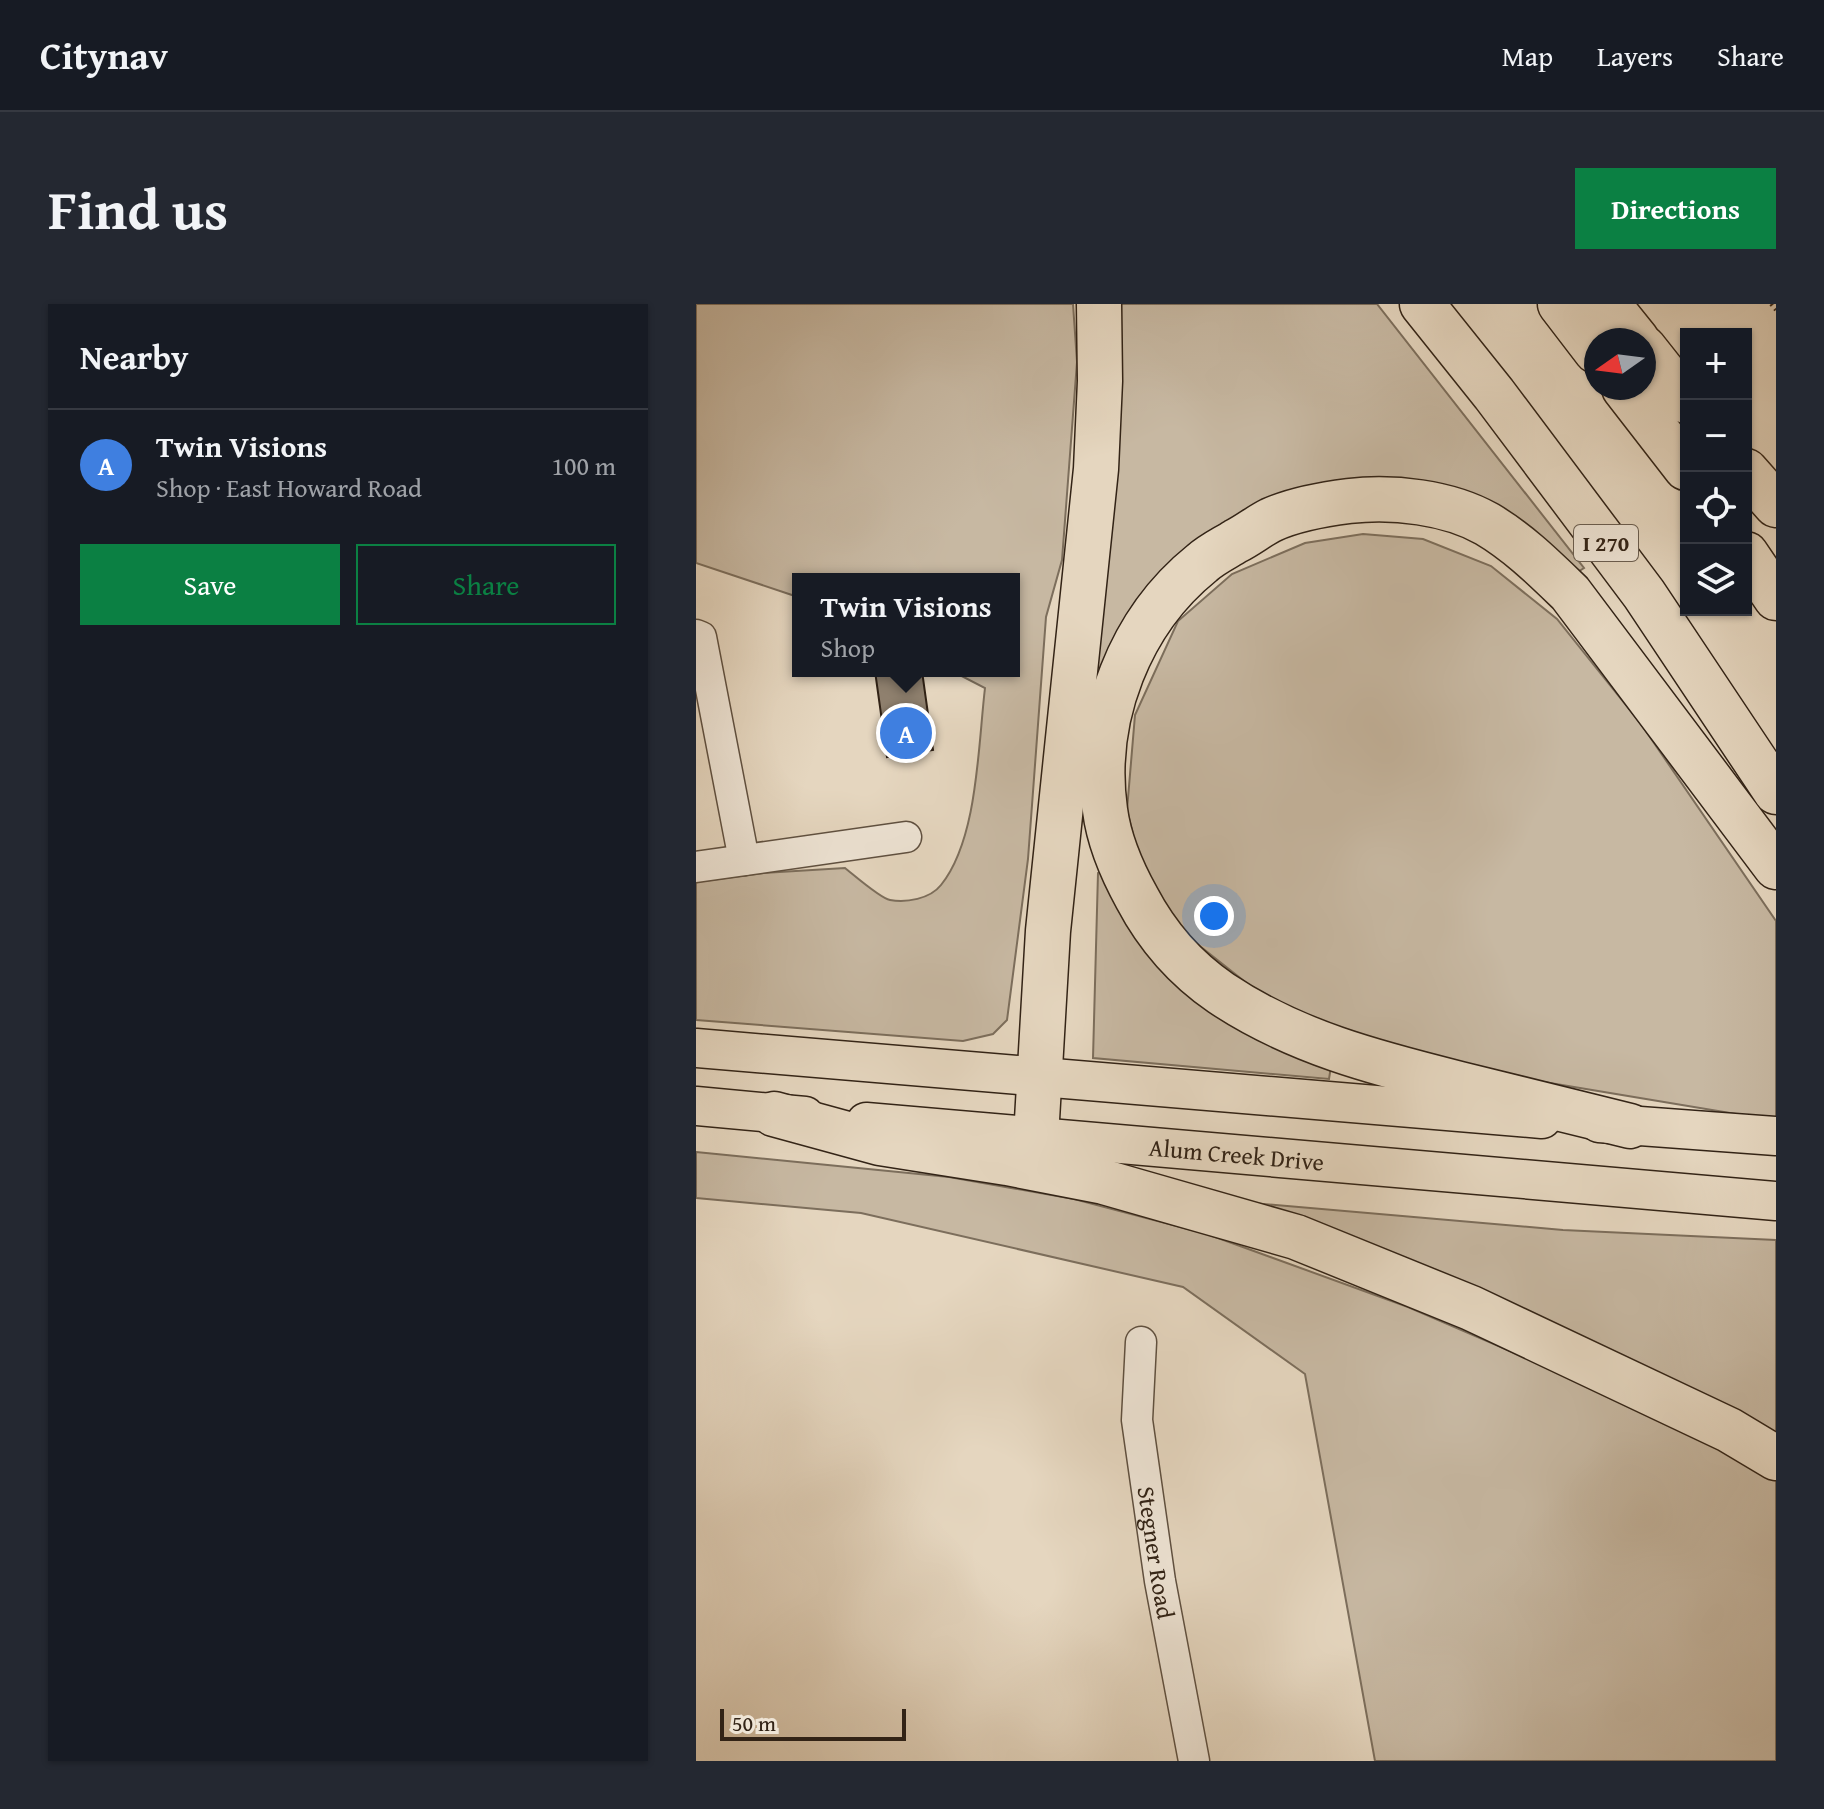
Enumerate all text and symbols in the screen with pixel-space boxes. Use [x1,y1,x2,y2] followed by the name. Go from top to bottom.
[40,27,168,83] text: Citynav
[1502,35,1553,76] text: Map
[1597,35,1673,76] text: Layers
[1717,35,1784,76] text: Share
[48,167,228,250] text: Find us
[1575,168,1776,249] button: Directions
[1584,328,1656,400] north arrow
[1680,328,1752,616] map controls
[1680,328,1752,400] button: +
[80,332,189,381] text: Nearby
[1680,400,1752,472] button: −
[156,424,327,468] text: Twin Visions
[98,446,114,485] text: A
[551,446,616,485] text: 100 m
[156,468,422,507] text: Shop · East Howard Road
[1680,472,1752,544] button: locate
[1574,525,1638,561] road number: I 270
[80,544,340,625] button: Save
[356,544,616,625] button: Share
[1680,544,1752,616] button: layers
[792,573,1020,677] popup
[820,584,992,628] text: Twin Visions
[820,628,875,667] text: Shop
[880,703,932,763] pin: A
[1194,896,1234,936] your location
[1148,1129,1326,1179] street label: Alum Creek Drive
[1129,1484,1184,1622] street label: Stegner Road
[720,1705,906,1741] scale bar
[732,1707,776,1739] text: 50 m

